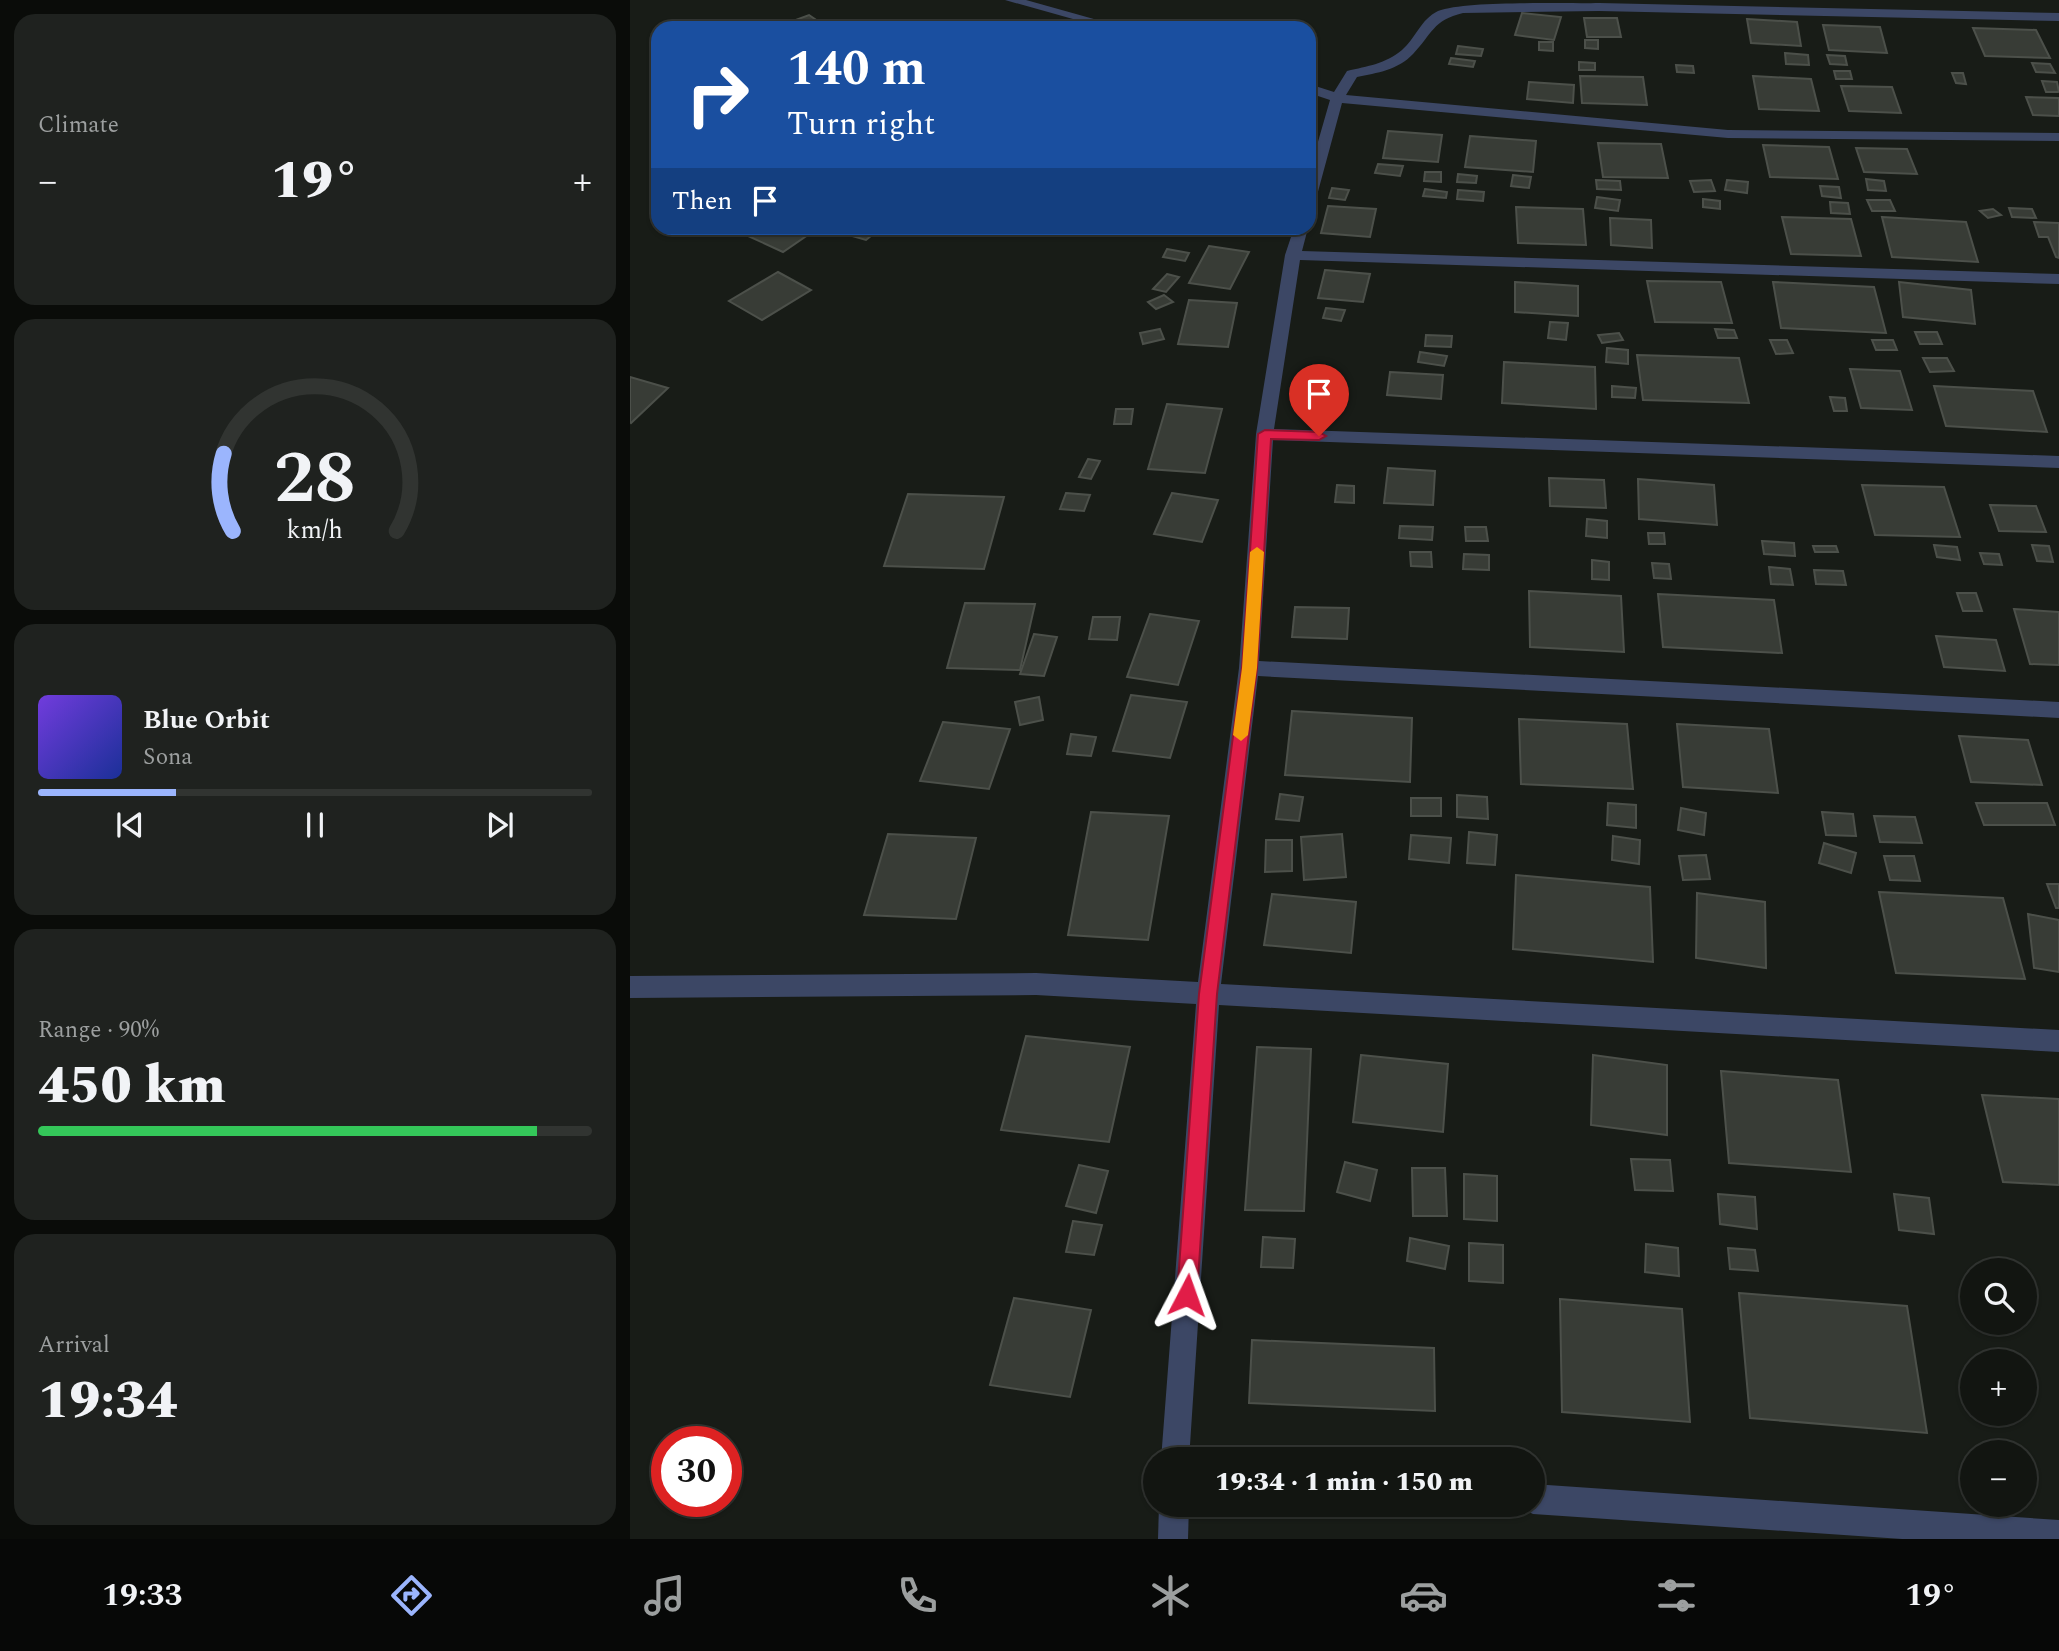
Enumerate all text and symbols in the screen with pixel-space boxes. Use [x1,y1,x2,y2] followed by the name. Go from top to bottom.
[787,32,926,107] text: 140 m
[672,49,763,140] icon: right
[787,100,935,149] text: Turn right
[38,108,119,143] text: Climate
[271,142,359,221] text: 19°
[38,153,57,211] text: −
[573,153,592,211] text: +
[672,181,732,221] text: Then
[746,182,784,220] icon: arrive
[1289,364,1349,436] pin
[1300,375,1338,413] icon: arrive
[274,424,356,535] text: 28
[287,511,343,549] text: km/h
[143,700,270,740] text: Blue Orbit
[143,740,193,775] text: Sona
[111,806,149,844] icon: previous
[296,806,334,844] icon: pause
[481,806,519,844] icon: next
[38,1013,159,1048] text: Range · 90%
[38,1047,226,1126] text: 450 km
[1150,1258,1224,1332] position arrow
[1960,1258,2037,1517] map controls
[1960,1258,2037,1335] button: search
[38,1328,110,1363] text: Arrival
[1960,1349,2037,1426] button: +
[38,1362,177,1441] text: 19:34
[651,1426,742,1517] speed limit sign: 30
[1960,1440,2037,1517] button: −
[1215,1462,1473,1502] text: 19:34 · 1 min · 150 m
[102,1571,182,1620] text: 19:33
[387,1571,436,1620] icon: directions
[640,1571,689,1620] icon: music
[893,1571,942,1620] icon: phone
[1146,1571,1195,1620] icon: climate
[1399,1571,1448,1620] icon: car
[1652,1571,1701,1620] icon: filters
[1905,1571,1957,1620] text: 19°

